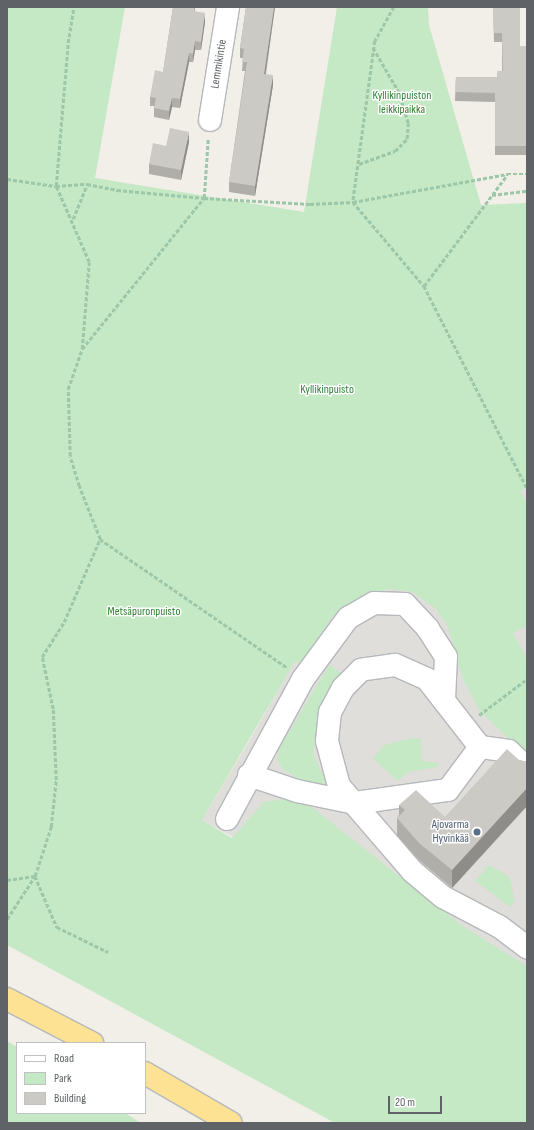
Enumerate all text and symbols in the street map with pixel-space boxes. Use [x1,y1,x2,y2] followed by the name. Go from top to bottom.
[208,38,230,90] street label: Lemmikintie
[373,89,431,117] park label: Kyllikinpuiston leikkipaikka
[300,383,354,397] park label: Kyllikinpuisto
[108,605,180,619] park label: Metsäpuronpuisto
[432,818,469,846] place label: Ajovarma Hyvinkää
[472,827,482,837] marker: Ajovarma Hyvinkää
[16,1042,146,1114] legend
[54,1051,74,1066] text: Road
[54,1071,72,1086] text: Park
[390,1088,444,1114] scale bar
[54,1091,86,1106] text: Building
[395,1095,415,1110] text: 20 m

